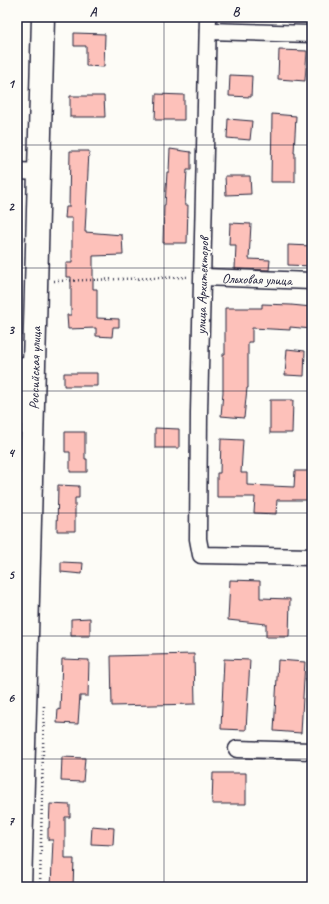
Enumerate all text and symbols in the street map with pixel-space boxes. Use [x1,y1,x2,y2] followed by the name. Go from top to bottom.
[90,4,98,20] text: A
[233,4,241,20] text: B
[8,76,16,92] text: 1
[8,199,15,215] text: 2
[192,234,213,336] street label: улица Архитекторов
[222,270,293,289] street label: Ольховая улица
[8,322,15,338] text: 3
[25,325,45,410] street label: Российская улица
[8,445,16,461] text: 4
[8,567,15,583] text: 5
[8,690,15,706] text: 6
[8,813,15,829] text: 7

